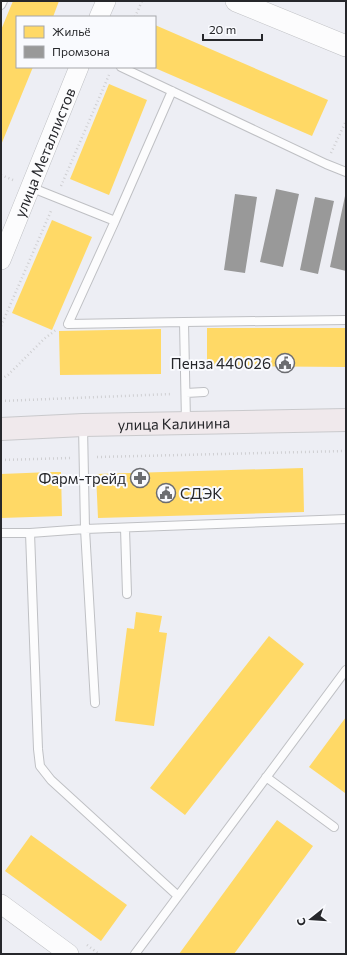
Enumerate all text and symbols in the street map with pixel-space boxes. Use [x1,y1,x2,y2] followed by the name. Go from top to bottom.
[16,16,156,68] legend
[203,16,262,42] scale bar
[209,22,236,36] text: 20 m
[52,24,91,38] text: Жильё
[52,44,110,58] text: Промзона
[10,85,79,220] street label: улица Металлистов
[274,352,296,374] public building icon: Пенза 440026
[171,354,271,372] place label: Пенза 440026
[117,413,230,433] street label: улица Калинина
[129,467,151,489] pharmacy icon: Фарм-трейд
[39,469,126,487] place label: Фарм-трейд
[155,482,177,504] public building icon: СДЭК
[180,484,222,502] place label: СДЭК
[291,899,331,939] north arrow
[294,916,308,928] text: С

